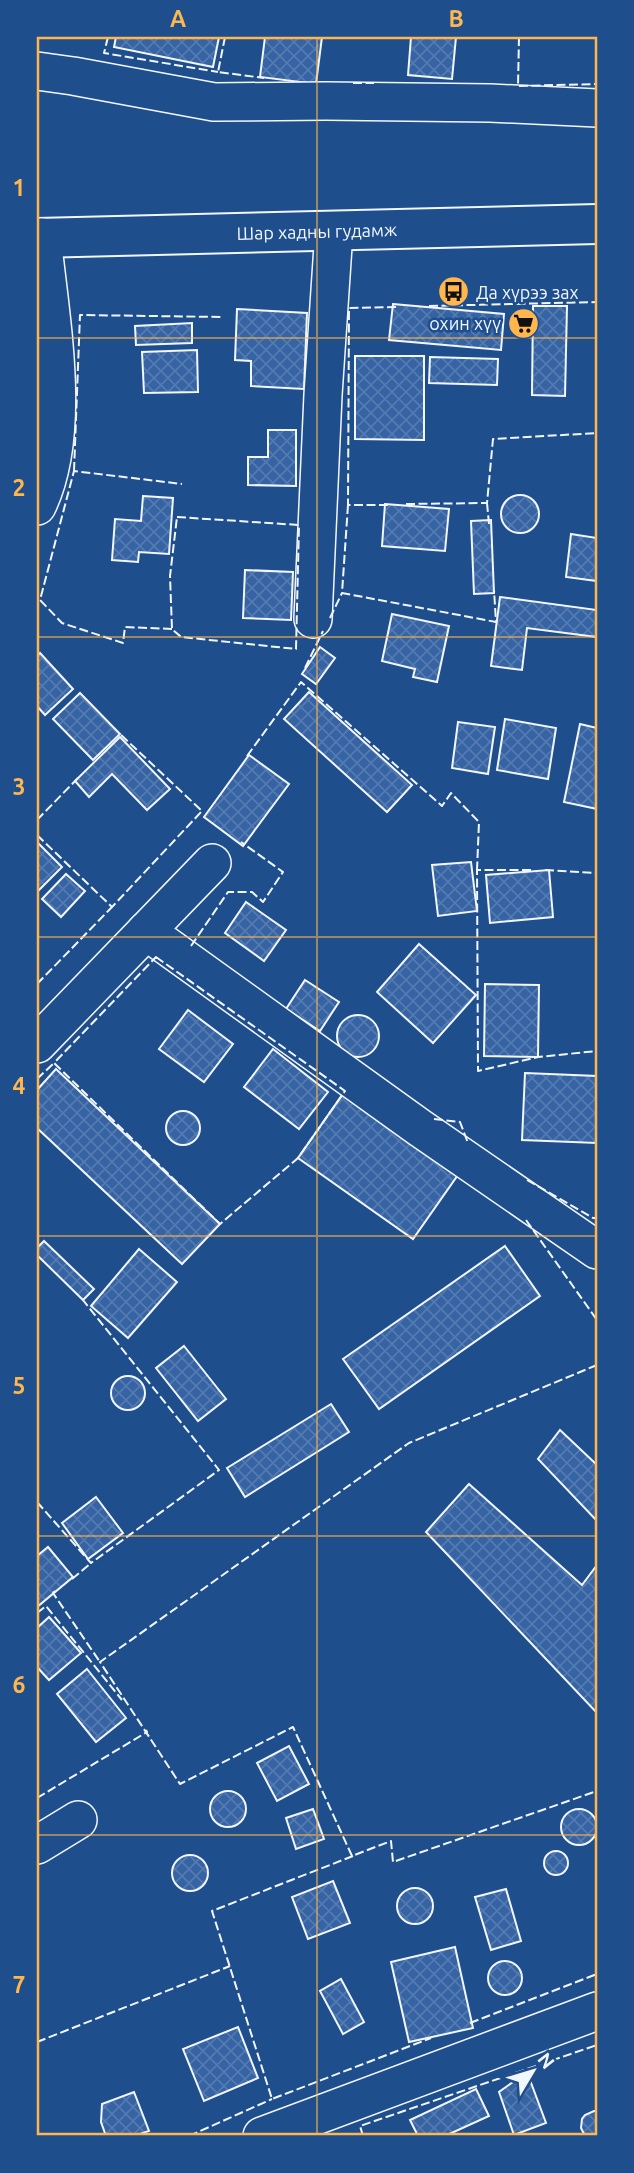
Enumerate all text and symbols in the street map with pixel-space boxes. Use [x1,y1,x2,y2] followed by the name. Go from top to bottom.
[170,6,186,31] text: A
[448,6,464,31] text: B
[13,175,25,200] text: 1
[236,219,398,243] street label: Шар хадны гудамж
[436,275,470,309] bus stop icon: Да хүрээ зах
[476,282,579,302] place label: Да хүрээ зах
[507,306,541,340] supermarket icon: охин хүү
[429,313,501,333] place label: охин хүү
[13,475,25,500] text: 2
[13,774,25,799] text: 3
[13,1073,26,1098] text: 4
[13,1373,25,1398] text: 5
[13,1672,26,1697] text: 6
[13,1972,25,1997] text: 7
[498,2036,568,2106] north arrow
[533,2048,559,2073] text: N

